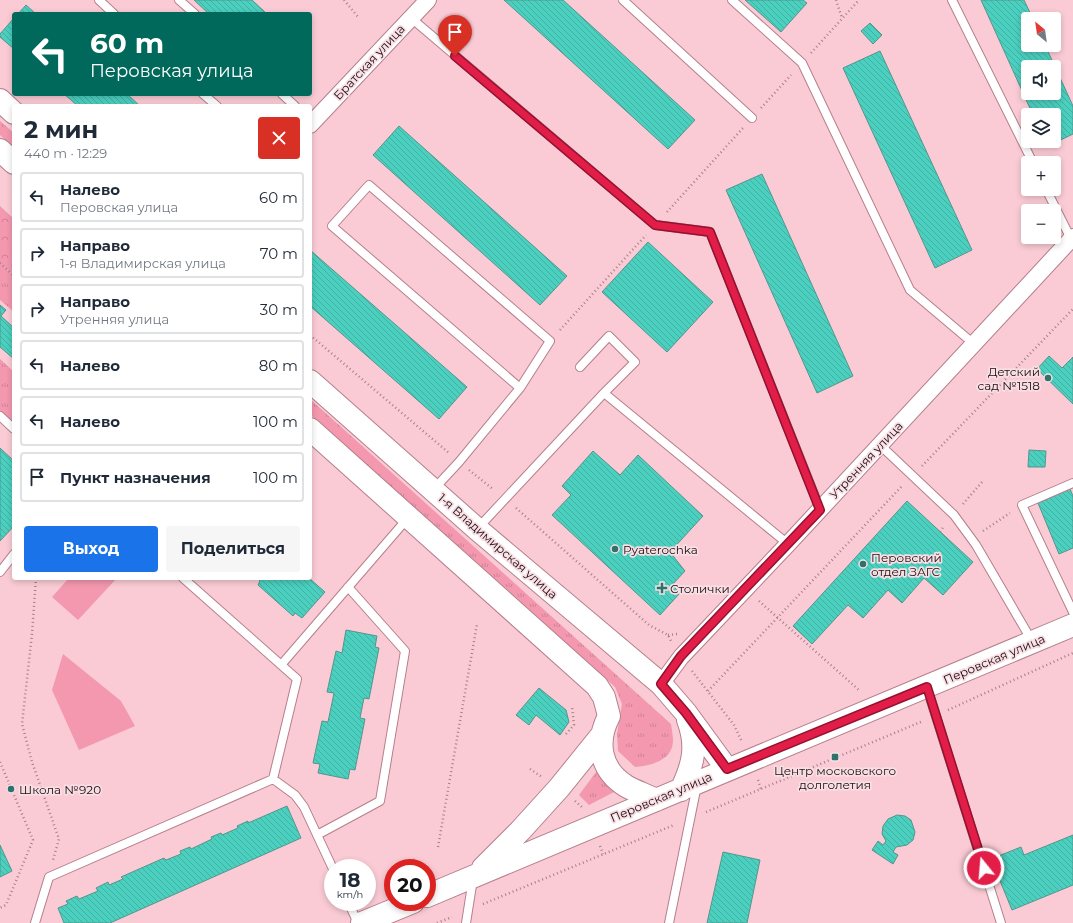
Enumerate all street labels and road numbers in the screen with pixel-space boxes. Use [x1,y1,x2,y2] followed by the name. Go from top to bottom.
[330,21,408,103] street label: Братская улица
[826,418,906,502] street label: Утренняя улица
[435,490,561,602] street label: 1-я Владимирская улица
[941,631,1047,687] street label: Перовская улица
[608,769,714,825] street label: Перовская улица

